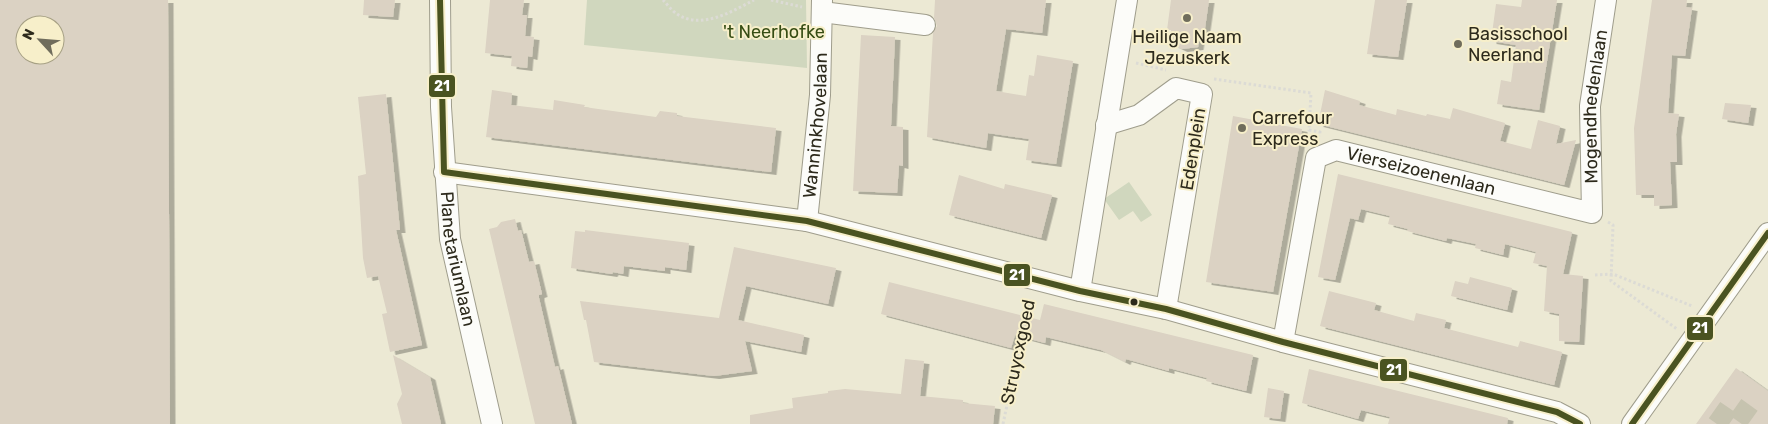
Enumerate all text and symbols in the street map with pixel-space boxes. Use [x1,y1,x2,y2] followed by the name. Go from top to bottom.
[1181,12,1193,24] marker: Heilige Naam Jezuskerk
[15,15,65,65] north arrow
[723,21,825,43] park label: 't Neerhofke
[1468,23,1568,66] place label: Basisschool Neerland
[19,26,39,43] text: N
[1132,26,1242,69] place label: Heilige Naam Jezuskerk
[1579,28,1612,184] street label: Mogendhedenlaan
[1452,38,1464,50] marker: Basisschool Neerland
[798,52,832,199] street label: Wanninkhovelaan
[428,74,456,98] line badge: 21
[434,78,450,95] text: 21
[1176,106,1210,192] street label: Edenplein
[1252,107,1332,150] place label: Carrefour Express
[1236,122,1248,134] marker: Carrefour Express
[1344,142,1498,200] street label: Vierseizoenenlaan
[436,191,480,328] street label: Planetariumlaan
[1003,263,1031,287] line badge: 21
[1009,267,1025,284] text: 21
[1129,297,1139,307] unlabelled marker
[996,298,1040,406] street label: Struycxgoed
[1686,316,1714,341] line badge: 21
[1692,320,1708,337] text: 21
[1379,358,1408,382] line badge: 21
[1386,362,1402,379] text: 21

